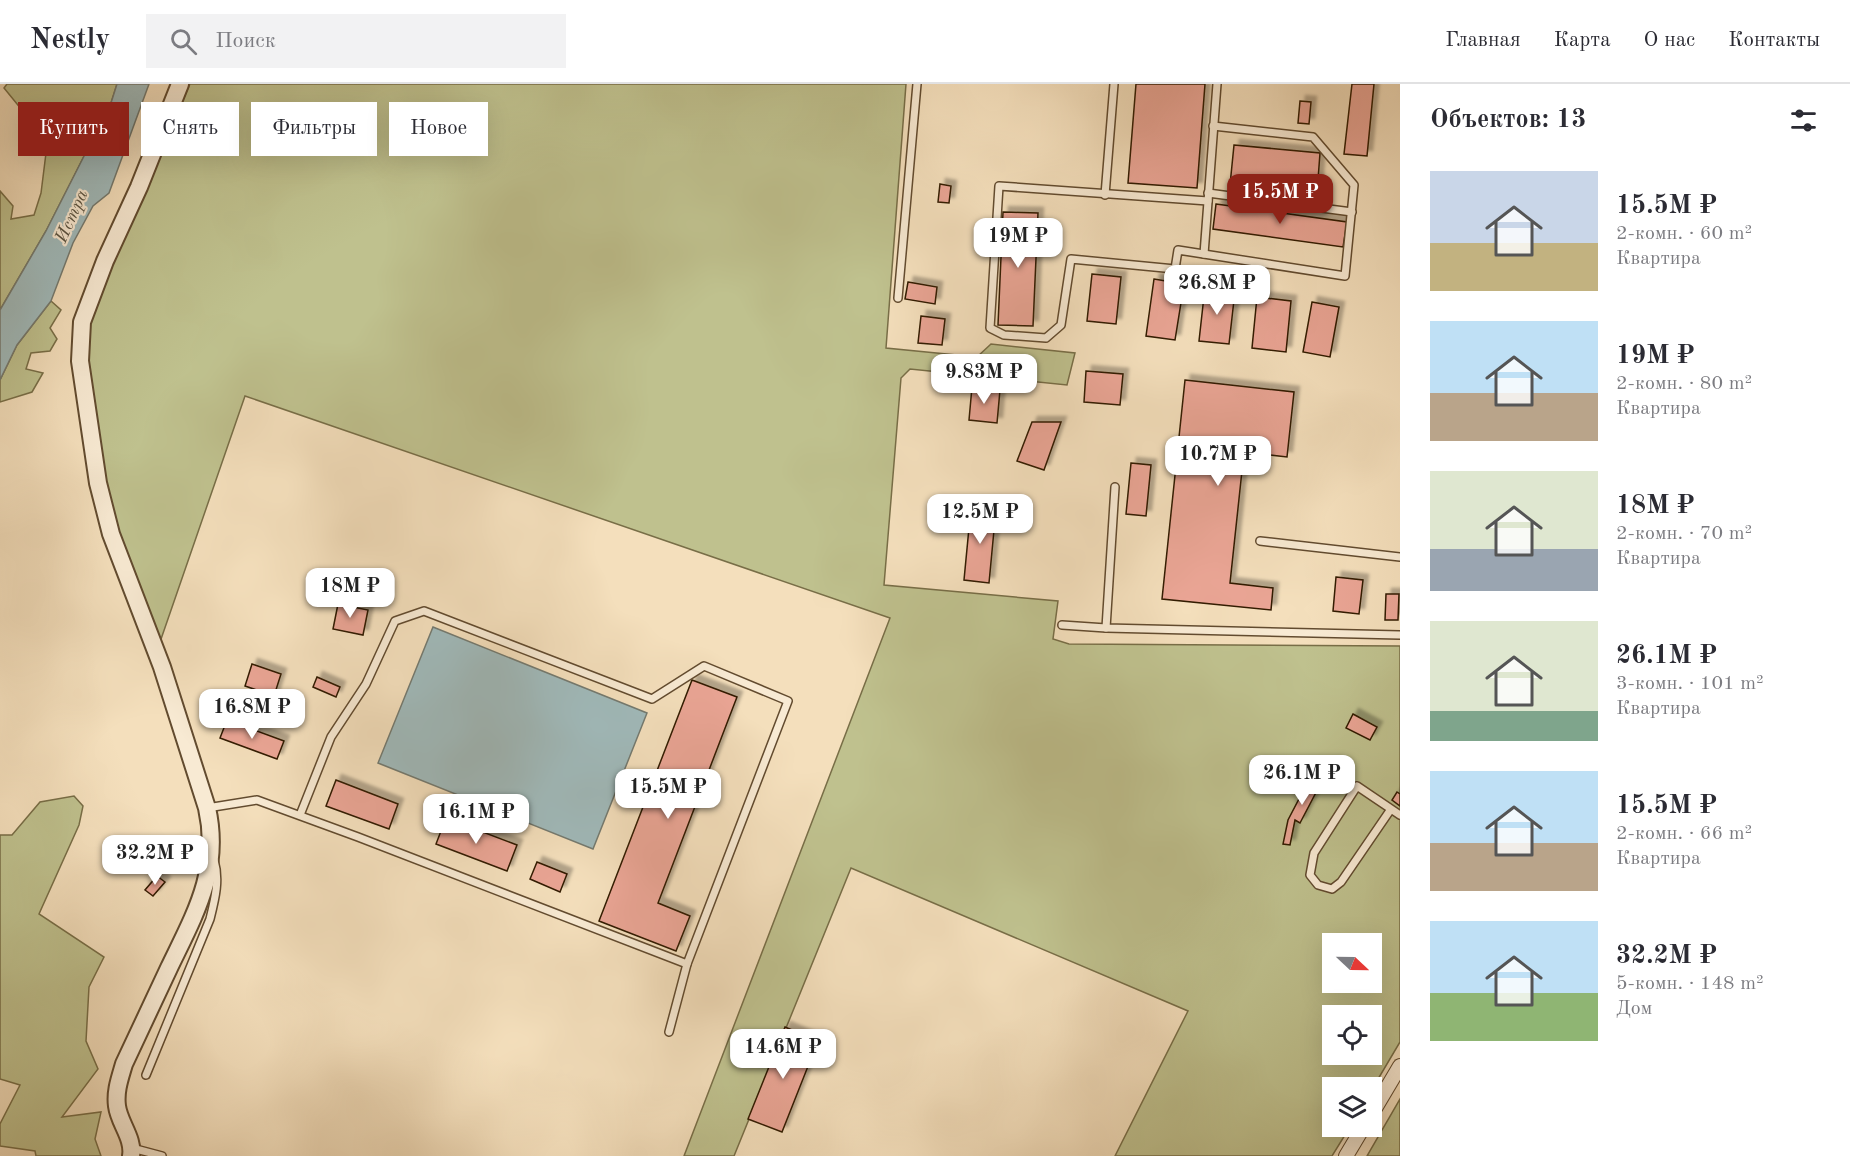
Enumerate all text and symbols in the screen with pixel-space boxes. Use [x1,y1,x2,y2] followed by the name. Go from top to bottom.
[146,14,566,68] search box
[167,25,200,58] icon: search
[30,27,110,55] text: Nestly
[215,30,276,52] text: Поиск
[1445,30,1521,51] text: Главная
[1554,30,1611,51] text: Карта
[1644,30,1695,51] text: О нас
[1728,30,1820,51] text: Контакты
[18,102,129,156] chip: Купить
[141,102,239,156] chip: Снять
[251,102,377,156] chip: Фильтры
[389,102,488,156] chip: Новое
[1787,104,1820,137] icon: filters
[1430,107,1586,133] text: Объектов: 13
[1225,174,1335,225] pin: 15.5M ₽
[1241,183,1319,203] text: 15.5M ₽
[52,187,92,247] water label: Истра
[1616,193,1717,219] text: 15.5M ₽
[1478,195,1550,267] icon: home
[976,218,1060,269] pin: 19M ₽
[1616,224,1752,244] text: 2-комн. · 60 m²
[988,227,1048,247] text: 19M ₽
[1616,249,1701,269] text: Квартира
[1162,265,1272,316] pin: 26.8M ₽
[1178,274,1256,294] text: 26.8M ₽
[1616,343,1695,369] text: 19M ₽
[1478,345,1550,417] icon: home
[929,354,1039,405] pin: 9.83M ₽
[945,363,1023,383] text: 9.83M ₽
[1616,374,1752,394] text: 2-комн. · 80 m²
[1616,399,1701,419] text: Квартира
[1163,436,1273,487] pin: 10.7M ₽
[1179,445,1257,465] text: 10.7M ₽
[1616,493,1695,519] text: 18M ₽
[925,494,1035,545] pin: 12.5M ₽
[1478,495,1550,567] icon: home
[941,503,1019,523] text: 12.5M ₽
[1616,524,1752,544] text: 2-комн. · 70 m²
[1616,549,1701,569] text: Квартира
[308,568,392,619] pin: 18M ₽
[320,577,380,597] text: 18M ₽
[1616,643,1717,669] text: 26.1M ₽
[1478,645,1550,717] icon: home
[1616,674,1764,694] text: 3-комн. · 101 m²
[197,689,307,740] pin: 16.8M ₽
[213,698,291,718] text: 16.8M ₽
[1616,699,1701,719] text: Квартира
[1247,755,1357,806] pin: 26.1M ₽
[1263,764,1341,784] text: 26.1M ₽
[613,769,723,820] pin: 15.5M ₽
[629,778,707,798] text: 15.5M ₽
[1616,793,1717,819] text: 15.5M ₽
[421,794,531,845] pin: 16.1M ₽
[1478,795,1550,867] icon: home
[437,803,515,823] text: 16.1M ₽
[1616,824,1752,844] text: 2-комн. · 66 m²
[100,835,210,886] pin: 32.2M ₽
[116,844,194,864] text: 32.2M ₽
[1616,849,1701,869] text: Квартира
[1322,933,1382,993] north arrow
[1322,933,1382,1137] map controls
[1616,943,1717,969] text: 32.2M ₽
[1478,945,1550,1017] icon: home
[1616,974,1764,994] text: 5-комн. · 148 m²
[1616,999,1652,1019] text: Дом
[1322,1005,1382,1065] button: locate
[728,1029,838,1080] pin: 14.6M ₽
[744,1038,822,1058] text: 14.6M ₽
[1322,1077,1382,1137] button: layers

